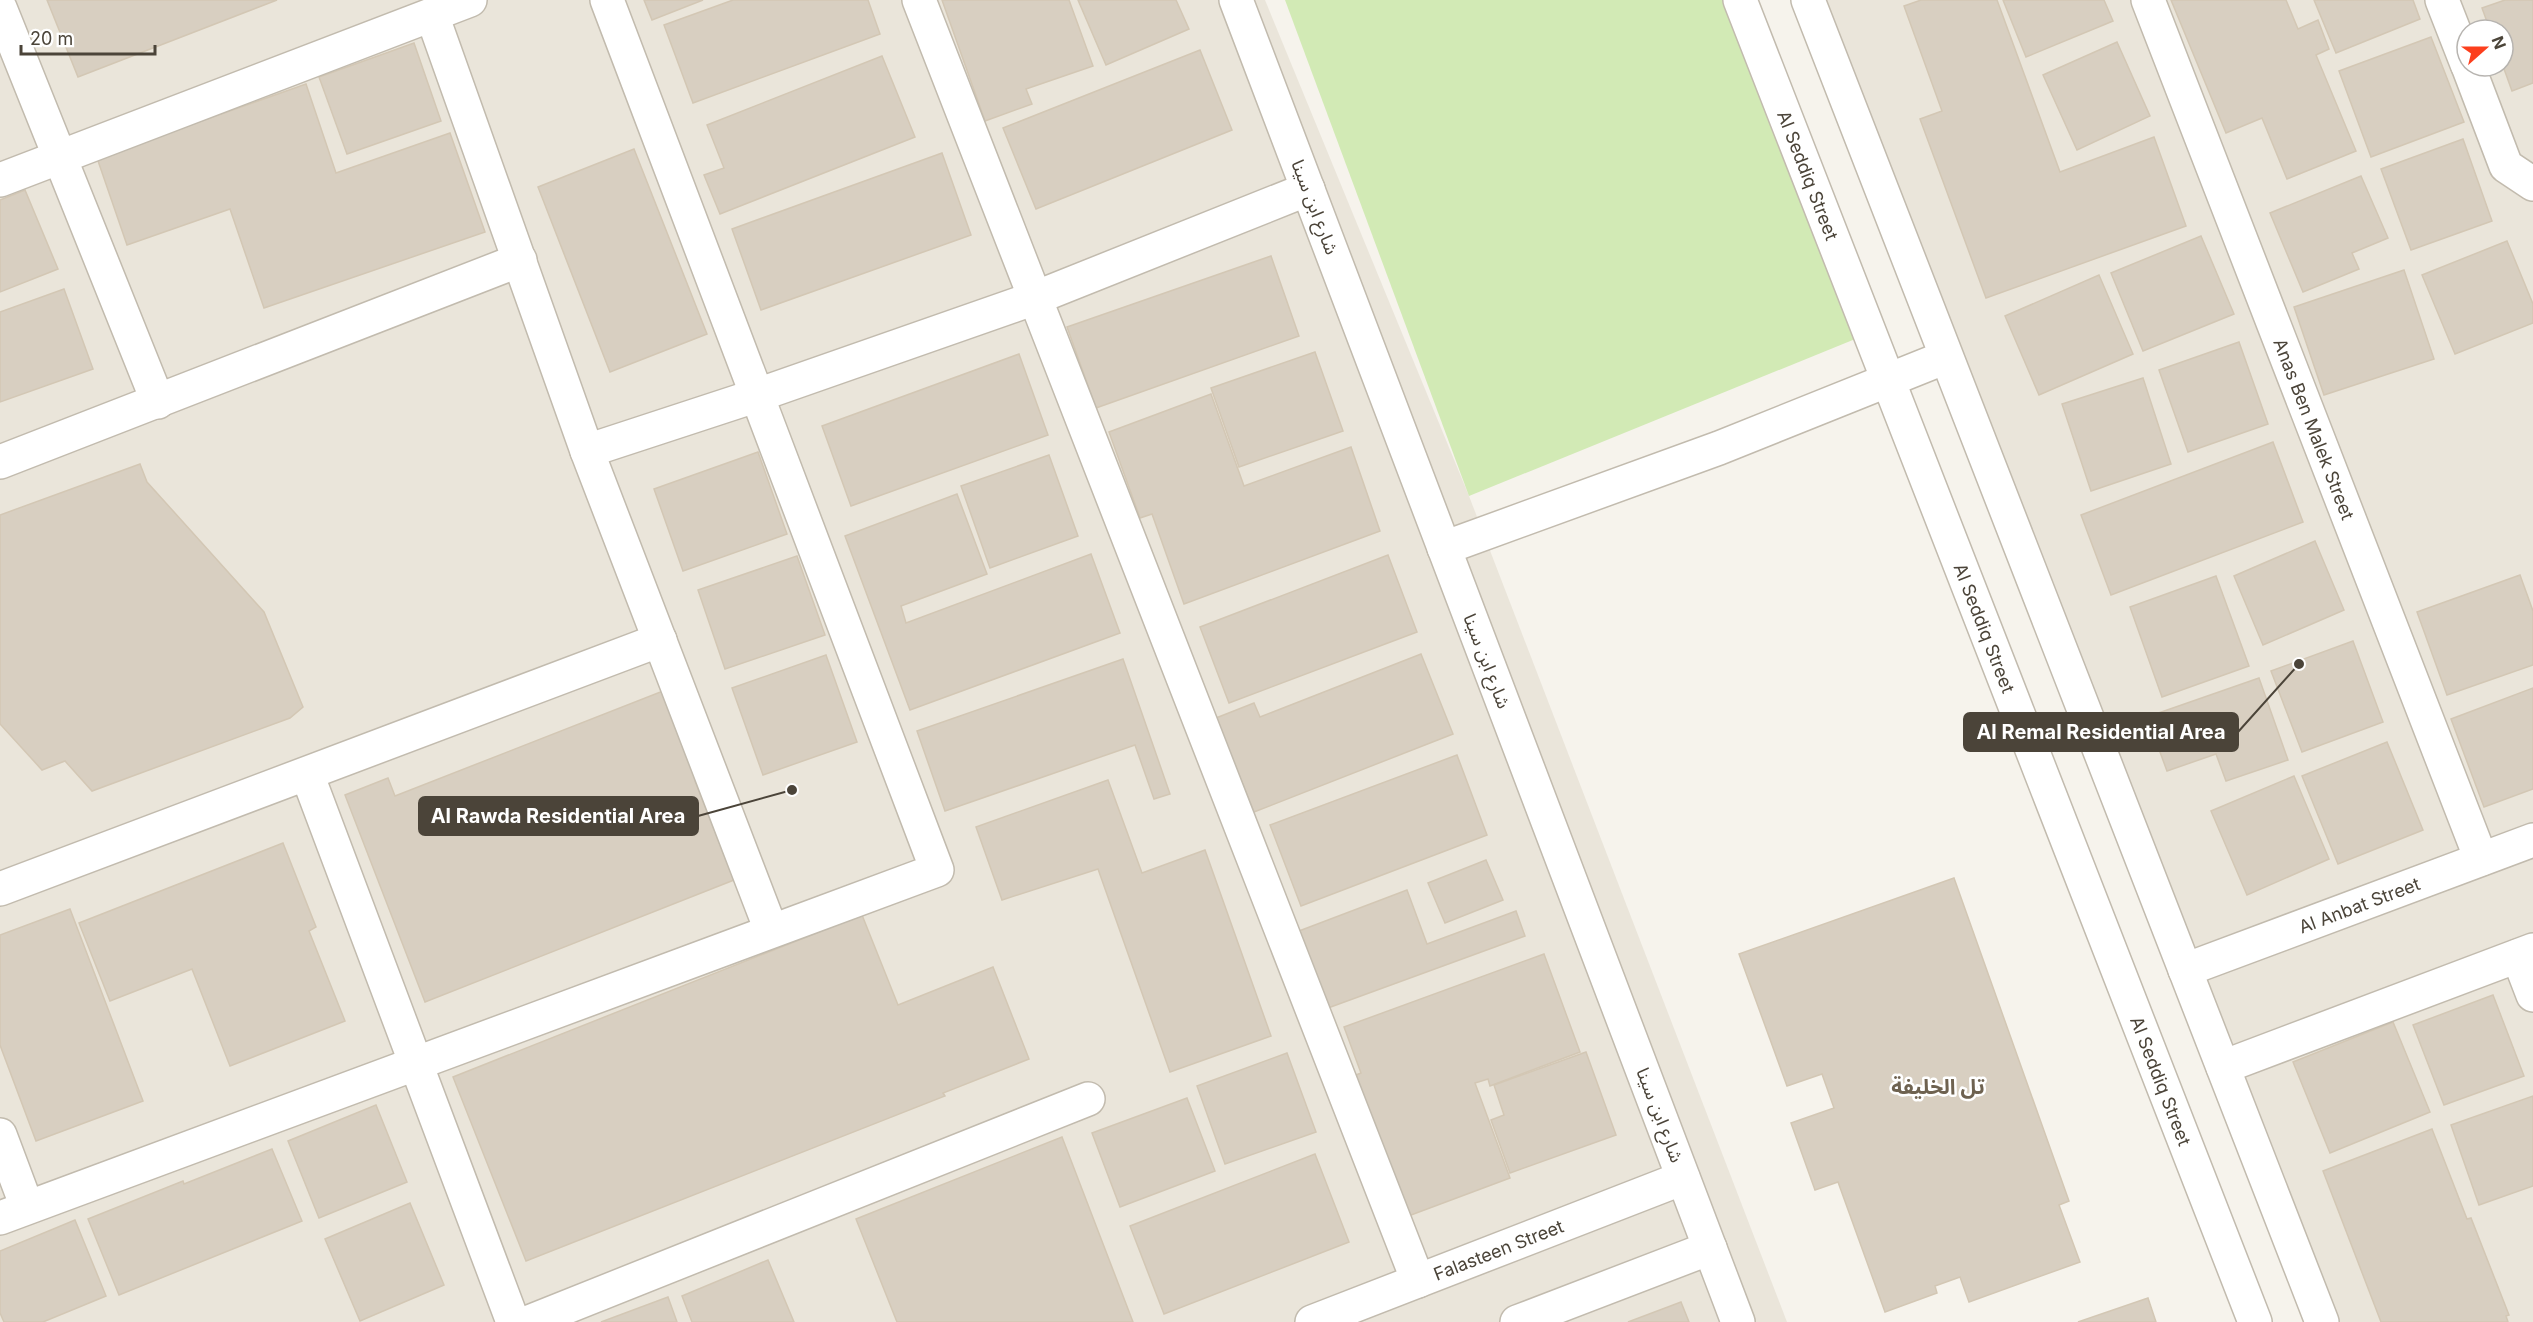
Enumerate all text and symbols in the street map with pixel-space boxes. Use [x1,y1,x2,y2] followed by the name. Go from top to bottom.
[21,18,154,56] scale bar
[2455,18,2515,78] north arrow
[30,28,73,49] text: 20 m
[2487,33,2511,52] text: N
[1774,107,1843,243] street label: Al Seddiq Street
[1284,157,1343,259] street label: شارع ابن سينا
[2270,335,2359,523] street label: Anas Ben Malek Street
[1950,560,2019,696] street label: Al Seddiq Street
[1456,611,1515,713] street label: شارع ابن سينا
[1964,713,2238,751] callout: Al Remal Residential Area
[1976,720,2226,744] text: Al Remal Residential Area
[419,797,698,835] callout: Al Rawda Residential Area
[431,804,685,828] text: Al Rawda Residential Area
[2296,873,2423,937] street label: Al Anbat Street
[2126,1013,2196,1149] street label: Al Seddiq Street
[1629,1065,1688,1167] street label: شارع ابن سينا
[1891,1074,1985,1099] district label: تل الخليفة
[1431,1215,1566,1284] street label: Falasteen Street

